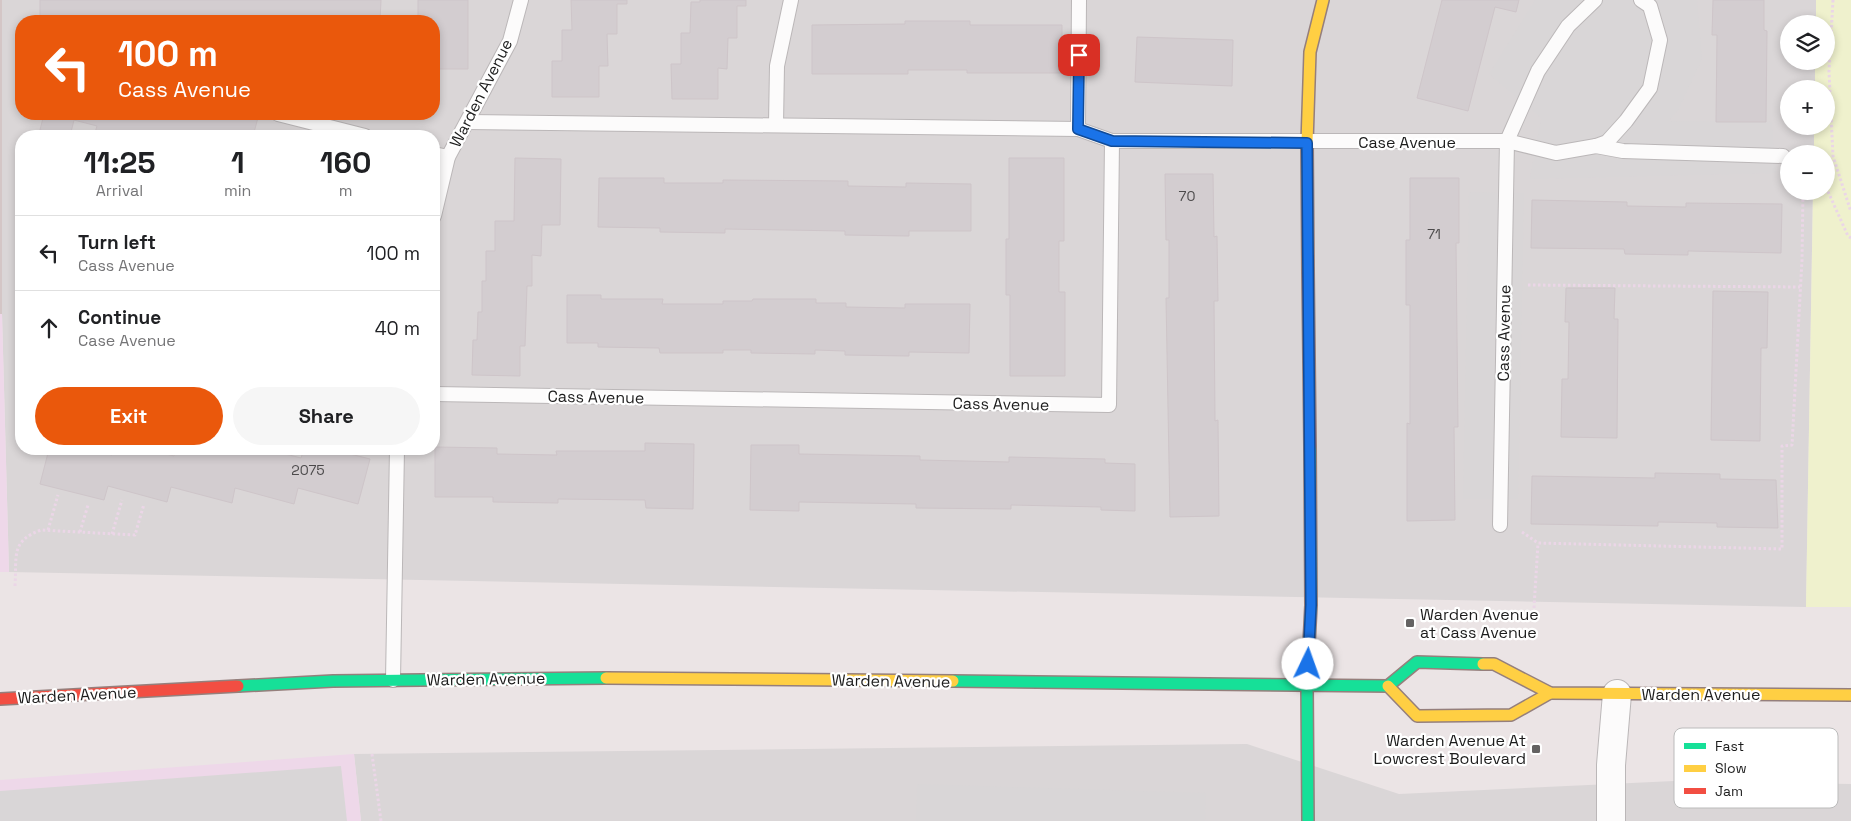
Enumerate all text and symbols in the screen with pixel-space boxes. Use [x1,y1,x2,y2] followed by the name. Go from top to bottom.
[1780,15,1835,200] map controls
[1780,15,1835,70] button: layers
[118,32,218,76] text: 100 m
[1058,34,1100,76] pin
[35,35,100,100] icon: left
[445,35,517,151] street label: Warden Avenue
[1065,41,1093,69] icon: arrive
[118,75,251,103] text: Cass Avenue
[1780,80,1835,135] button: +
[1358,132,1456,153] street label: Case Avenue
[84,143,155,182] text: 11:25
[231,143,244,182] text: 1
[320,143,371,182] text: 160
[1780,145,1835,200] button: −
[96,180,143,201] text: Arrival
[224,180,251,201] text: min
[339,180,353,201] text: m
[1179,187,1195,205] house number: 70
[1427,225,1441,243] house number: 71
[78,230,156,255] text: Turn left
[35,239,63,267] icon: left
[366,241,420,266] text: 100 m
[78,255,175,276] text: Cass Avenue
[1493,284,1515,382] street label: Cass Avenue
[78,305,161,330] text: Continue
[35,314,63,342] icon: ahead
[375,316,420,341] text: 40 m
[78,330,176,351] text: Case Avenue
[547,386,645,408] street label: Cass Avenue
[35,387,223,445] button: Exit
[233,387,420,445] button: Share
[952,393,1050,415] street label: Cass Avenue
[291,461,325,479] house number: 2075
[1420,604,1539,643] place label: Warden Avenue at Cass Avenue
[1404,617,1416,629] marker: Warden Avenue at Cass Avenue
[1281,637,1333,689] position arrow
[426,667,546,691] street label: Warden Avenue
[831,669,951,693] street label: Warden Avenue
[17,681,137,709] street label: Warden Avenue
[1642,684,1760,705] street label: Warden Avenue
[1674,728,1838,808] legend
[1373,730,1526,769] place label: Warden Avenue At Lowcrest Boulevard
[1715,737,1744,755] text: Fast
[1530,743,1542,755] marker: Warden Avenue At Lowcrest Boulevard
[1715,759,1747,777] text: Slow
[1715,782,1743,800] text: Jam

